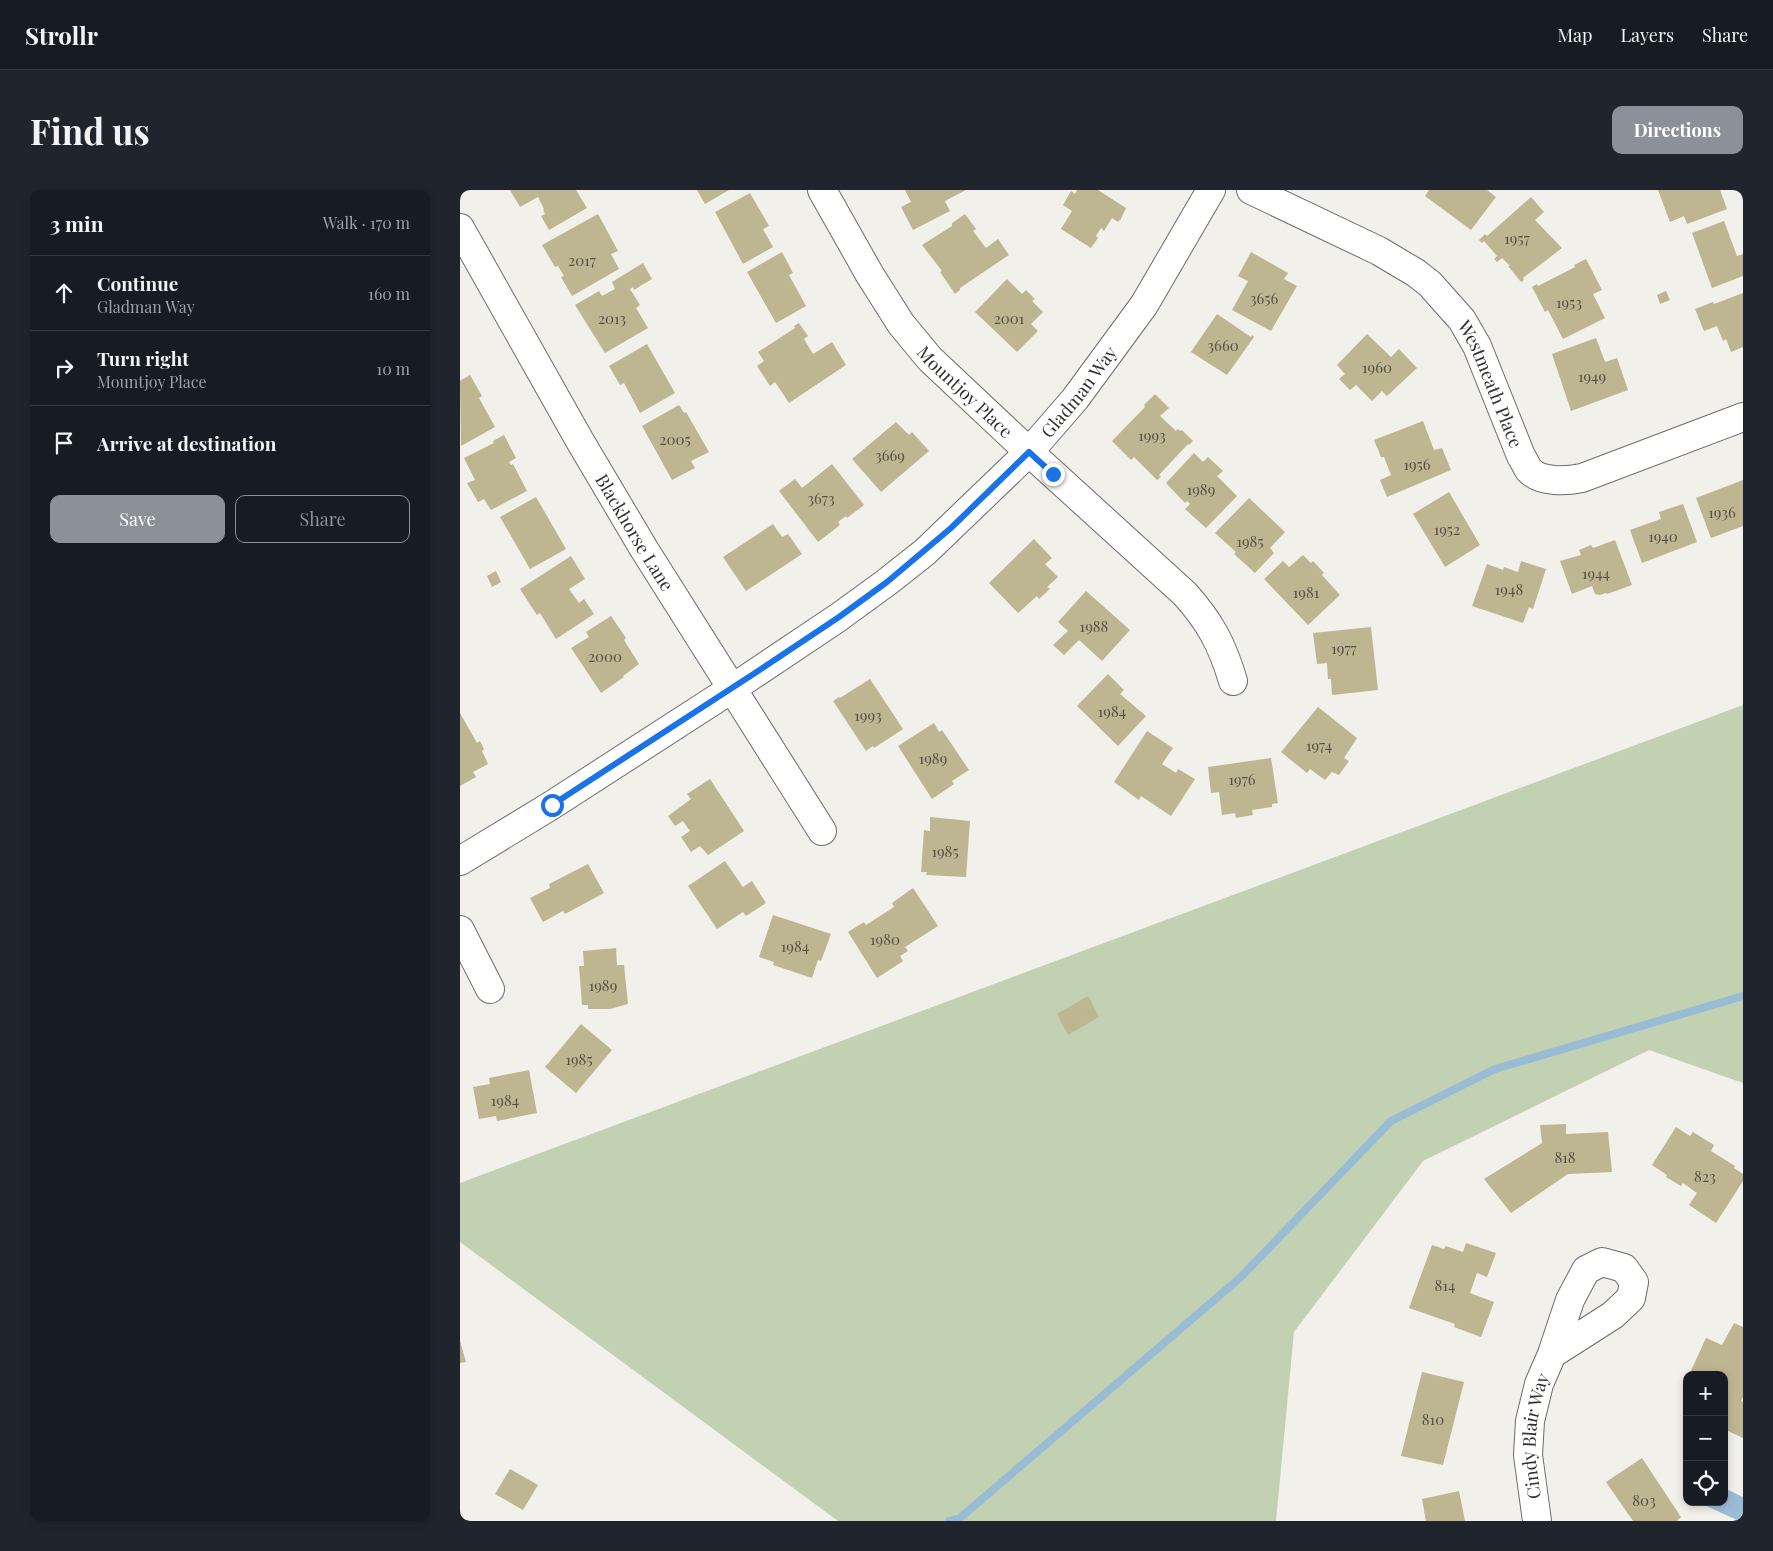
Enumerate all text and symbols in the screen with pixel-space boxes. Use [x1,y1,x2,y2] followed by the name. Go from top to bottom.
[25,19,98,51] text: Strollr
[1557,23,1592,47] text: Map
[1620,23,1674,47] text: Layers
[1702,23,1748,47] text: Share
[1612,106,1743,154] button: Directions
[30,107,150,154] text: Find us
[50,209,104,237] text: 3 min
[323,212,410,233] text: Walk · 170 m
[1504,228,1530,248] house number: 1957
[568,250,596,270] house number: 2017
[97,270,178,296] text: Continue
[50,279,78,307] icon: ahead
[368,283,410,304] text: 160 m
[1250,288,1278,308] house number: 3656
[1556,292,1582,312] house number: 1953
[97,296,195,317] text: Gladman Way
[598,308,626,328] house number: 2013
[994,308,1025,328] house number: 2001
[1452,315,1528,451] street label: Westmeath Place
[1207,335,1239,355] house number: 3660
[912,341,1018,443] street label: Mountjoy Place
[1035,341,1122,442] street label: Gladman Way
[97,345,189,371] text: Turn right
[50,354,78,382] icon: right
[1362,357,1392,377] house number: 1960
[376,358,410,379] text: 10 m
[1578,366,1606,386] house number: 1949
[97,371,207,392] text: Mountjoy Place
[1138,425,1166,445] house number: 1993
[50,429,78,457] icon: arrive
[659,429,691,449] house number: 2005
[97,430,277,456] text: Arrive at destination
[875,445,905,465] house number: 3669
[1403,454,1431,474] house number: 1956
[1042,463,1065,486] route end
[590,469,679,595] street label: Blackhorse Lane
[1187,479,1215,499] house number: 1989
[807,488,835,508] house number: 3673
[50,495,225,543] button: Save
[235,495,410,543] button: Share
[1708,502,1736,522] house number: 1936
[1434,519,1460,539] house number: 1952
[1648,526,1678,546] house number: 1940
[1236,531,1264,551] house number: 1985
[1582,563,1610,583] house number: 1944
[1495,579,1523,599] house number: 1948
[1293,582,1320,602] house number: 1981
[1080,616,1109,636] house number: 1988
[1331,638,1357,658] house number: 1977
[588,646,622,666] house number: 2000
[1098,701,1126,721] house number: 1984
[854,705,882,725] house number: 1993
[1306,735,1332,755] house number: 1974
[919,748,947,768] house number: 1989
[1228,769,1256,789] house number: 1976
[541,794,564,817] route start
[931,841,959,861] house number: 1985
[870,929,900,949] house number: 1980
[781,936,809,956] house number: 1984
[589,975,617,995] house number: 1989
[565,1049,593,1069] house number: 1985
[491,1090,519,1110] house number: 1984
[1554,1147,1576,1167] house number: 818
[1694,1166,1716,1186] house number: 823
[1435,1275,1455,1295] house number: 814
[1516,1369,1554,1500] street label: Cindy Blair Way
[1683,1371,1728,1506] map controls
[1683,1371,1728,1416] button: +
[1422,1409,1444,1429] house number: 810
[1683,1416,1728,1461] button: −
[1683,1461,1728,1506] button: locate
[1632,1490,1656,1510] house number: 803

